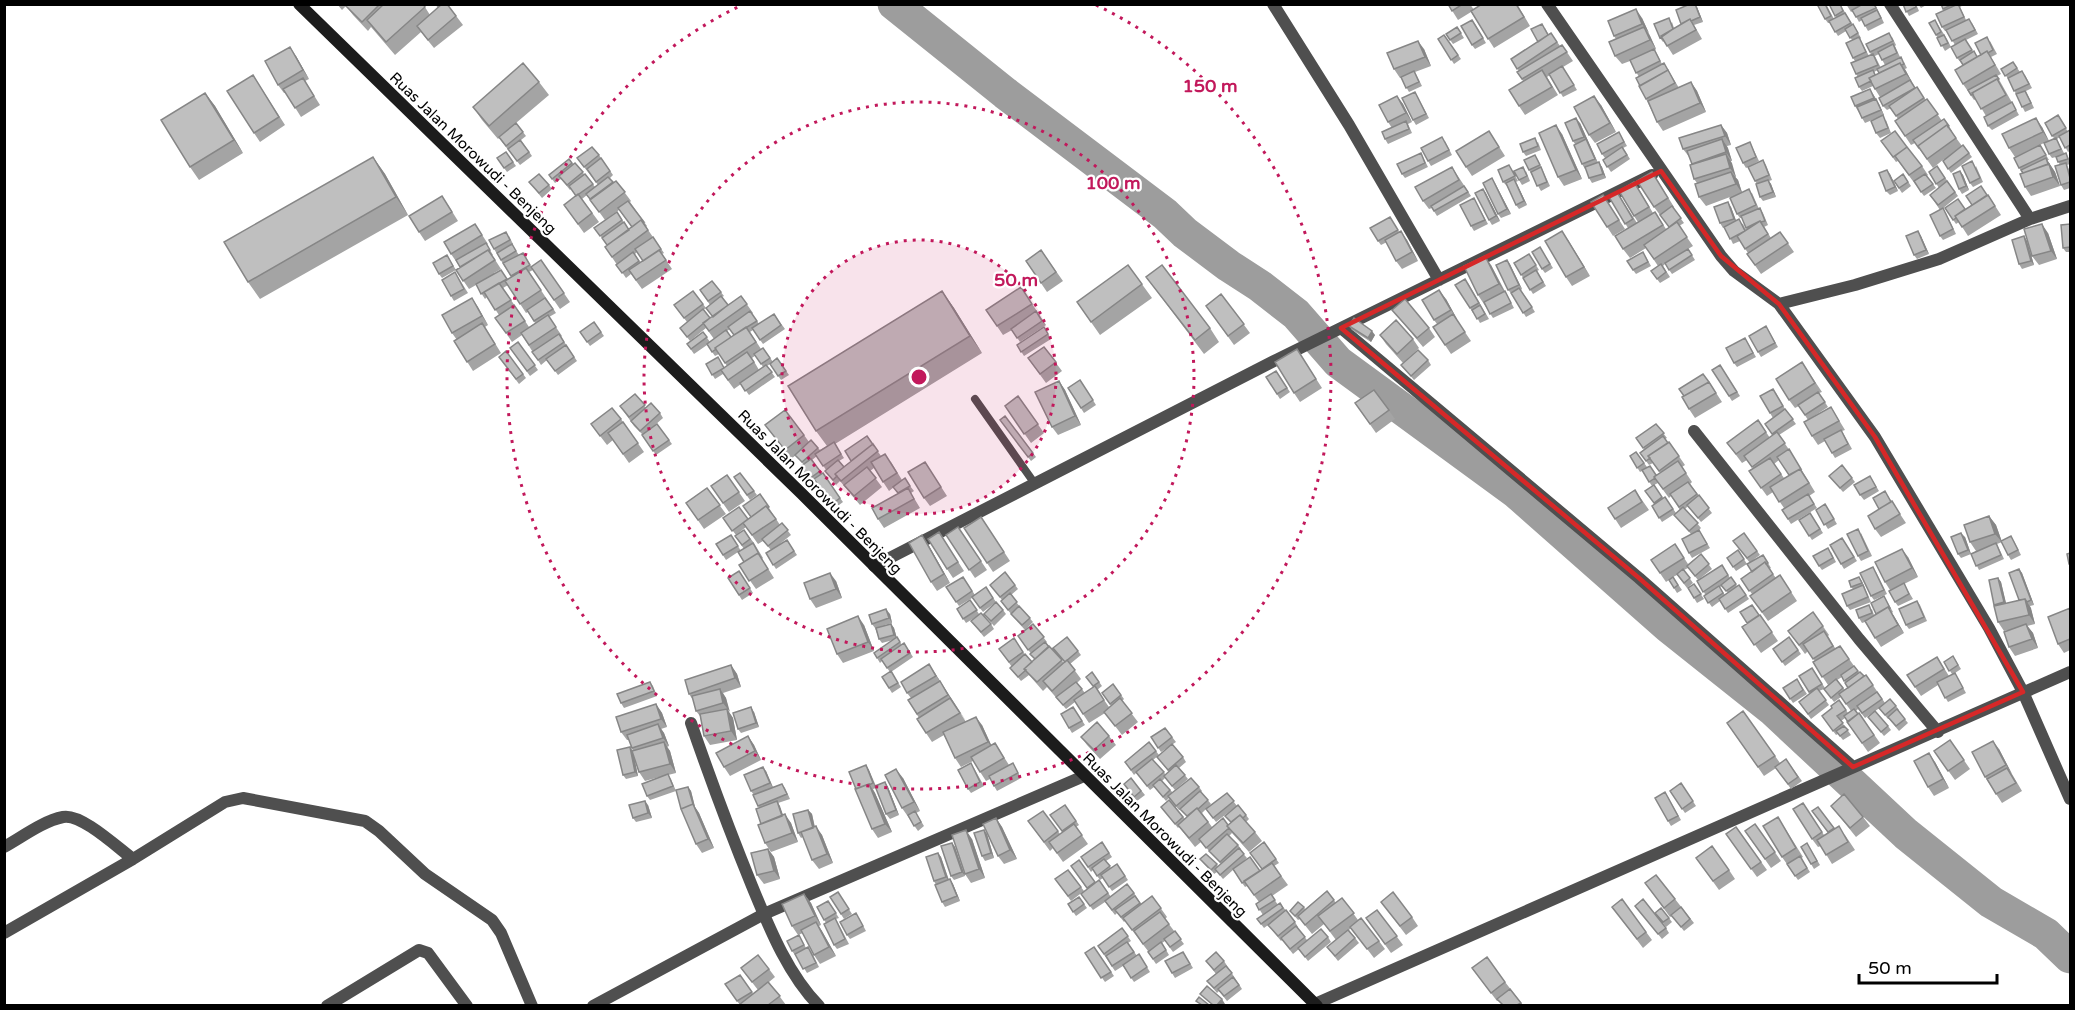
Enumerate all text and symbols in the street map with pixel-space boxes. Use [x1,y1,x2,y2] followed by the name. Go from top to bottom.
[386,68,560,238] street label: Ruas Jalan Morowudi - Benjeng
[1182,75,1238,97] text: 150 m
[1085,172,1141,194] text: 100 m
[994,269,1038,291] text: 50 m
[909,367,929,387] centre of rings
[734,406,906,578] street label: Ruas Jalan Morowudi - Benjeng
[1079,749,1251,921] street label: Ruas Jalan Morowudi - Benjeng
[1859,947,1997,985] scale bar
[1868,957,1912,979] text: 50 m

